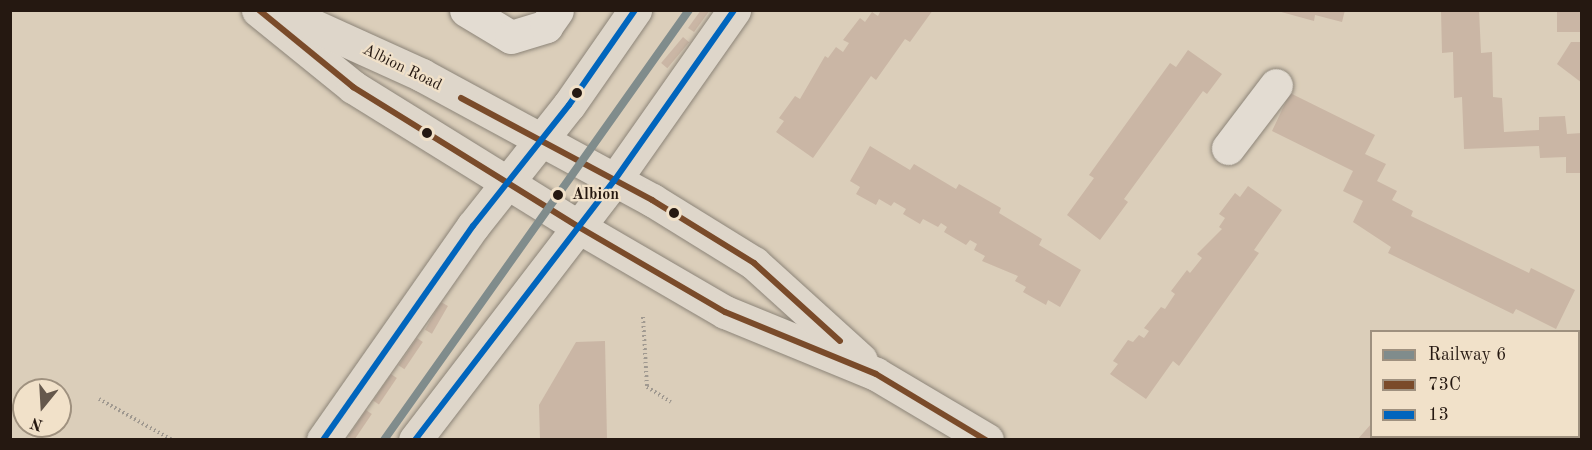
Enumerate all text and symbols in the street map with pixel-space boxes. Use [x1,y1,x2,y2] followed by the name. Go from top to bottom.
[359,41,445,95] street label: Albion Road
[571,87,583,99] unlabelled marker
[421,127,433,139] unlabelled marker
[572,185,619,205] place label: Albion
[549,186,567,204] marker: Albion
[668,207,680,219] unlabelled marker
[1370,330,1580,438] legend
[1428,346,1507,364] text: Railway 6
[1428,376,1461,394] text: 73C
[12,378,72,438] north arrow
[1428,406,1449,424] text: 13
[29,414,45,433] text: N

